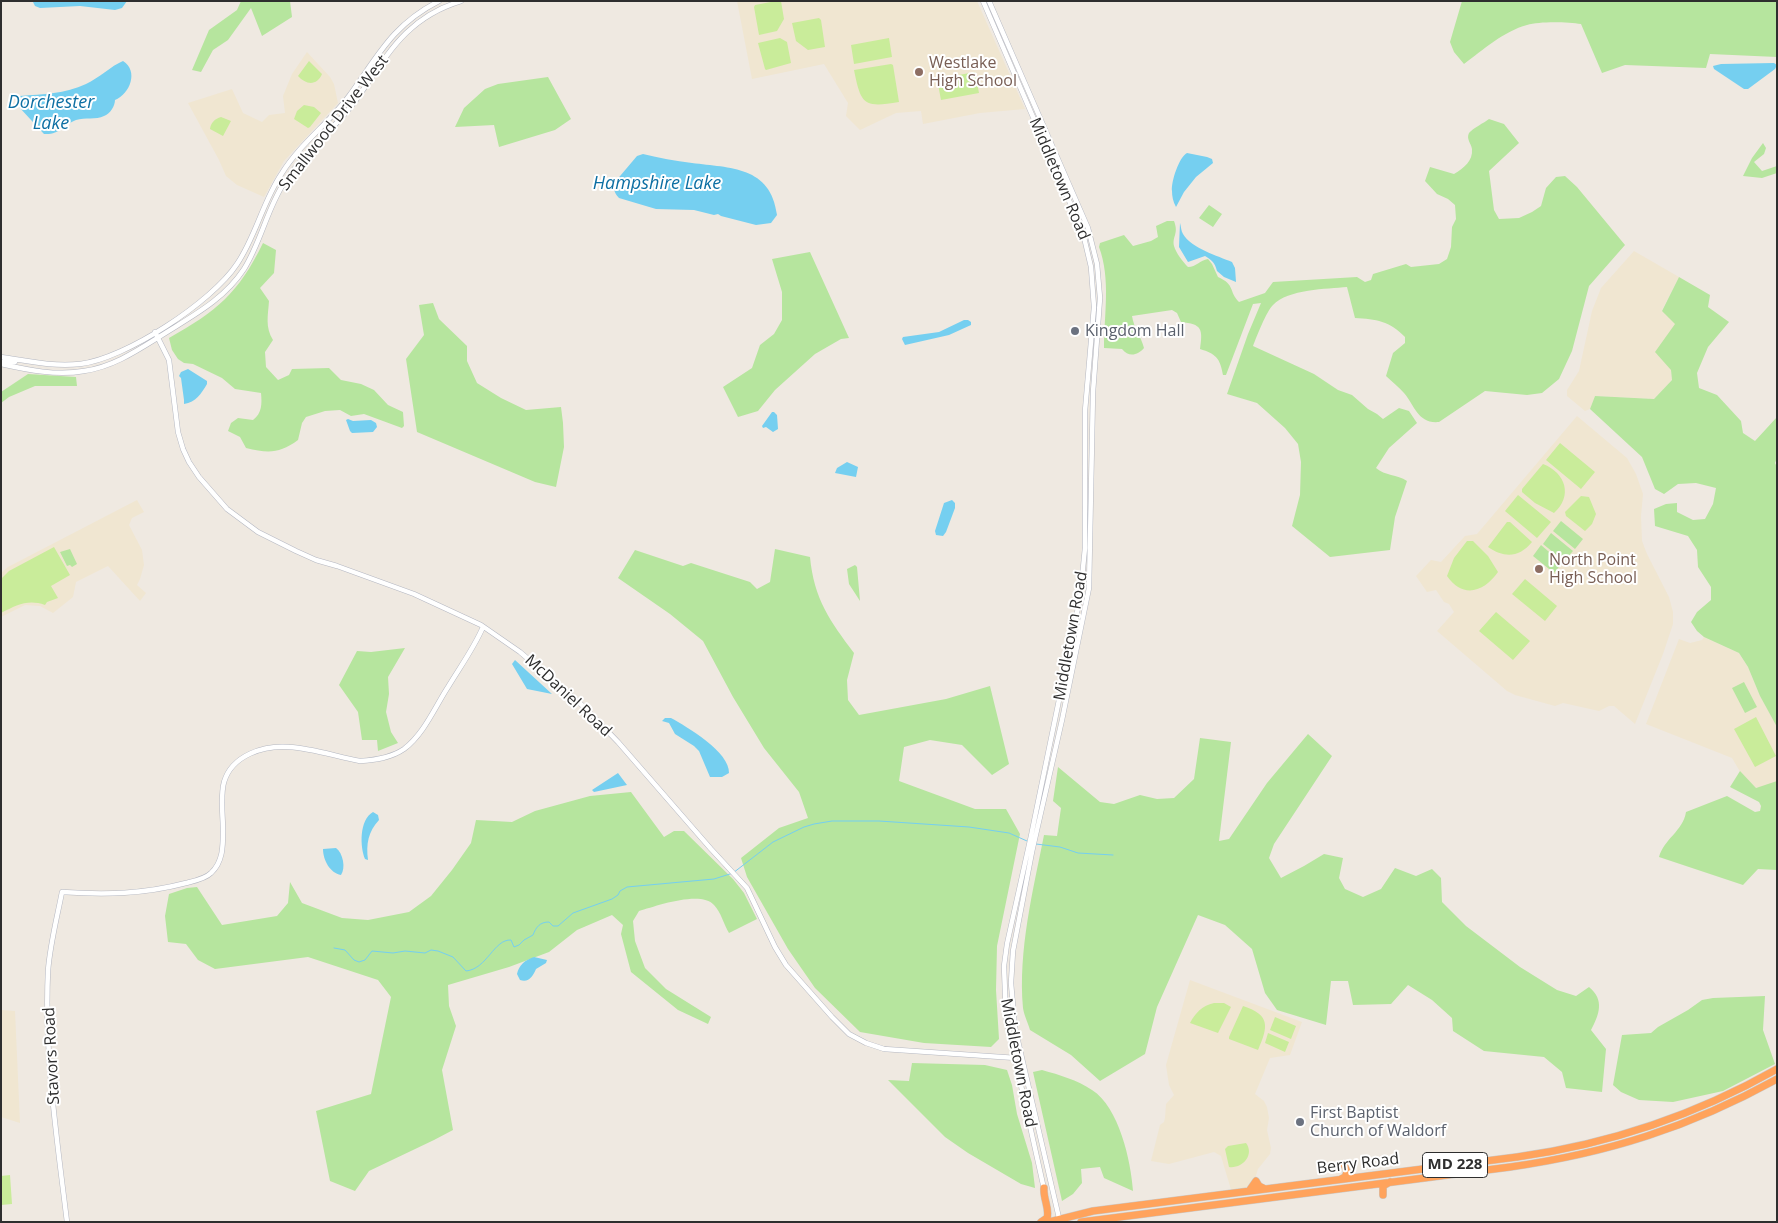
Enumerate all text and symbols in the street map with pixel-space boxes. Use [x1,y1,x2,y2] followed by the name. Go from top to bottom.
[275,51,393,195] street label: Smallwood Drive West
[929,53,1017,91] place label: Westlake High School
[913,66,925,78] marker: Westlake High School
[8,92,94,134] water label: Dorchester Lake
[1025,115,1093,243] street label: Middletown Road
[593,173,721,195] water label: Hampshire Lake
[1085,321,1184,341] place label: Kingdom Hall
[1069,325,1081,337] marker: Kingdom Hall
[1549,550,1637,588] place label: North Point High School
[1533,563,1545,575] marker: North Point High School
[1050,570,1092,702] street label: Middletown Road
[521,651,615,741] street label: McDaniel Road
[996,997,1040,1129] street label: Middletown Road
[40,1007,64,1105] street label: Stavors Road
[1310,1103,1446,1141] place label: First Baptist Church of Waldorf
[1294,1116,1306,1128] marker: First Baptist Church of Waldorf
[1316,1149,1400,1179] street label: Berry Road
[1422,1152,1488,1178] road number: MD 228

